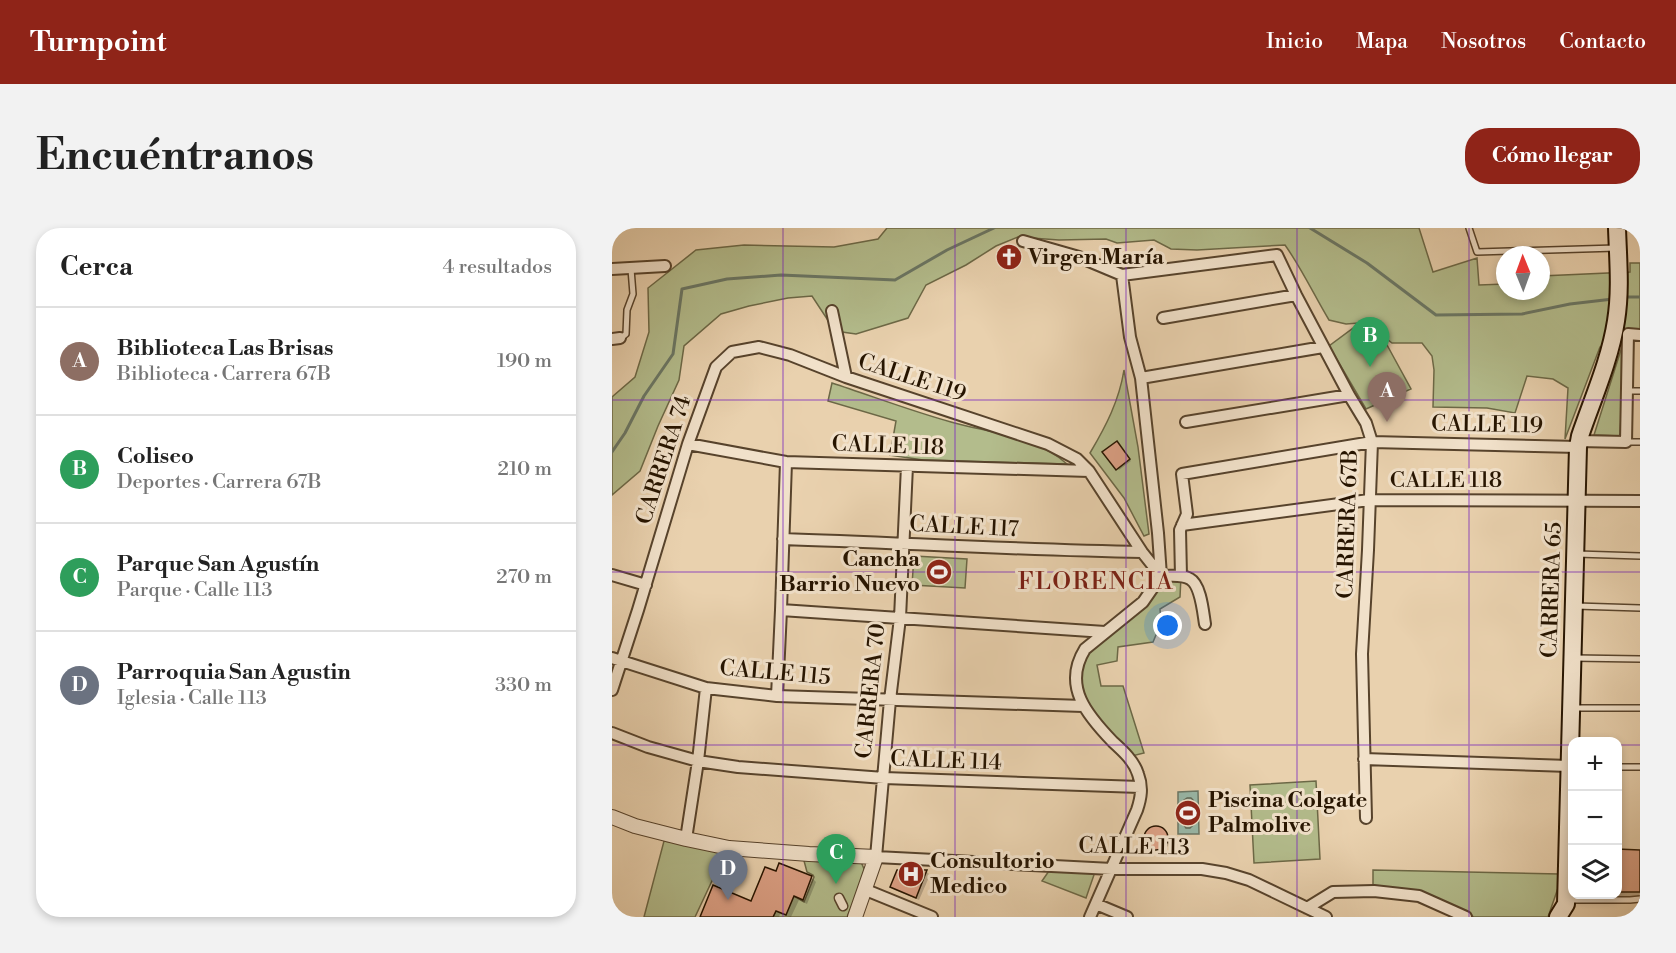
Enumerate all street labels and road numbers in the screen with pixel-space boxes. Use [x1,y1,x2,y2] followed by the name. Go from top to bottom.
[855,348,969,408] street label: CALLE 119
[630,392,698,528] street label: CARRERA 74
[1431,411,1543,439] street label: CALLE 119
[831,431,945,461] street label: CALLE 118
[1332,449,1364,599] street label: CARRERA 67B
[1390,467,1502,494] street label: CALLE 118
[909,511,1019,543] street label: CALLE 117
[1536,521,1568,659] street label: CARRERA 65
[850,622,892,760] street label: CARRERA 70
[718,655,832,691] street label: CALLE 115
[890,746,1002,776] street label: CALLE 114
[1078,833,1190,861] street label: CALLE 113

